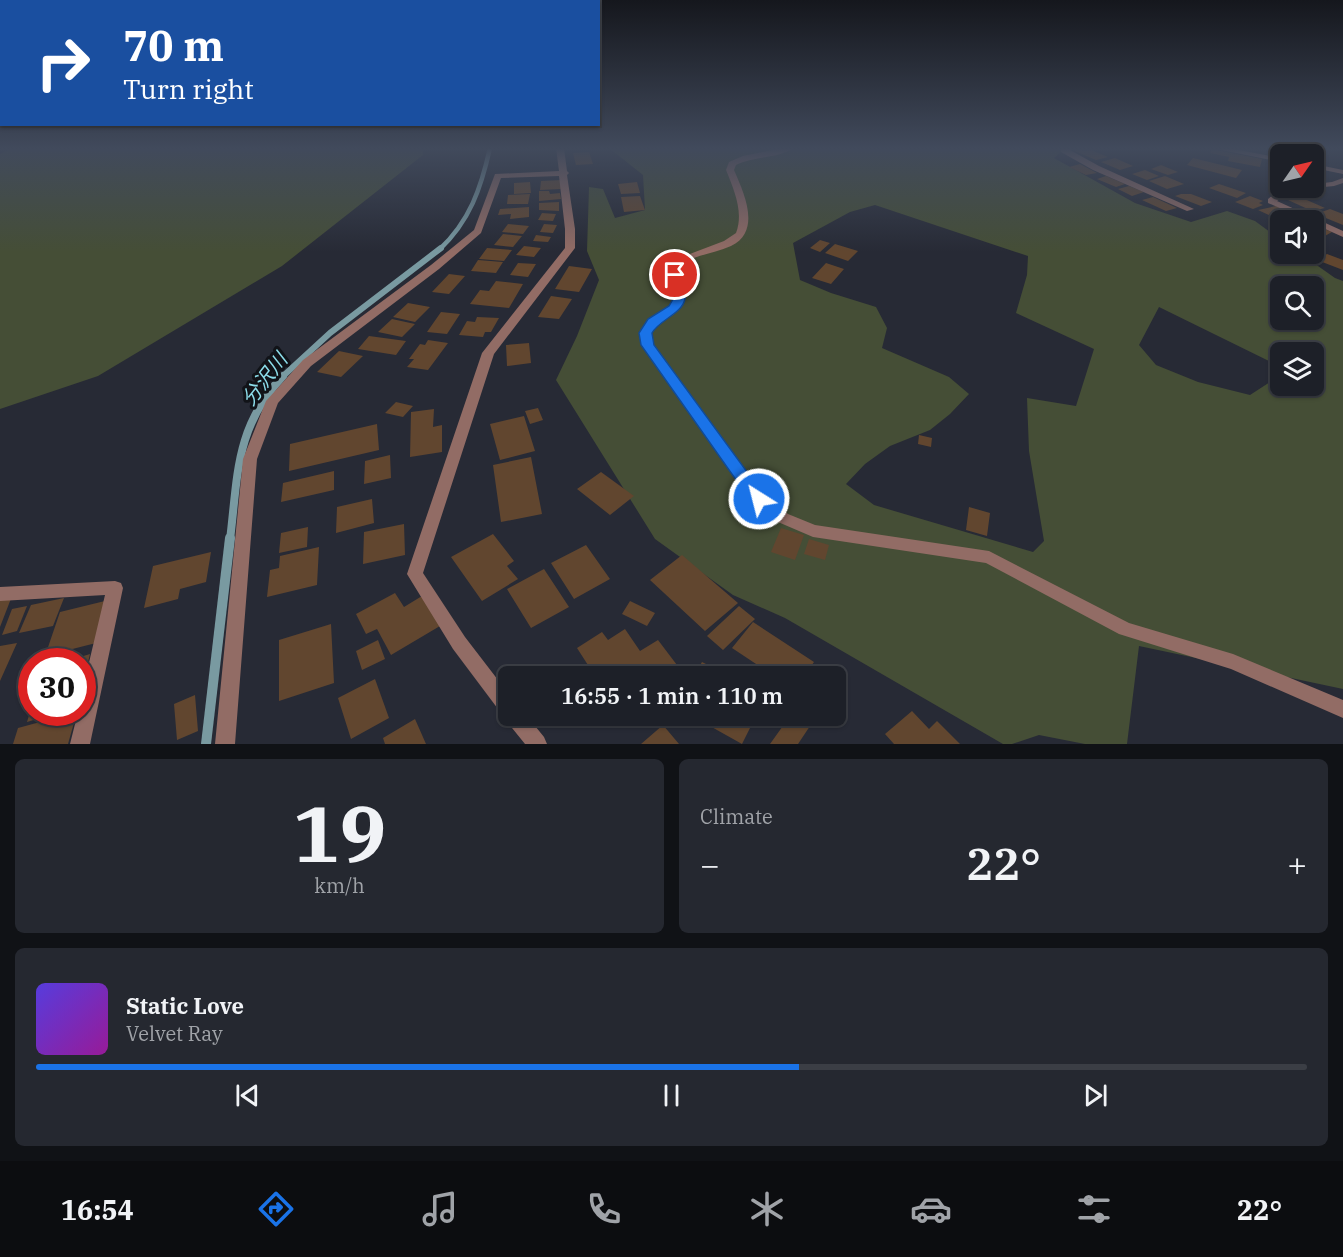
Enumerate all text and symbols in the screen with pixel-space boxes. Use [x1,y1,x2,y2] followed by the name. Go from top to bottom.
[123,18,224,73] text: 70 m
[24,24,102,102] icon: right
[123,71,254,106] text: Turn right
[1270,144,1324,198] north arrow
[1270,144,1324,396] map controls
[1270,210,1324,264] button: sound
[649,249,700,300] pin
[658,258,691,291] icon: arrive
[1270,276,1324,330] button: search
[1270,342,1324,396] button: layers
[235,345,294,411] water label: 分沢川
[727,467,791,531] position arrow
[18,648,96,726] speed limit sign: 30
[561,681,783,710] text: 16:55 · 1 min · 110 m
[293,782,386,883] text: 19
[700,803,773,830] text: Climate
[966,834,1041,892] text: 22°
[700,843,720,886] text: −
[1287,843,1307,886] text: +
[314,872,365,899] text: km/h
[126,991,244,1020] text: Static Love
[126,1020,223,1047] text: Velvet Ray
[231,1079,264,1112] icon: previous
[655,1079,688,1112] icon: pause
[1079,1079,1112,1112] icon: next
[255,1188,297,1230] icon: directions
[419,1188,461,1230] icon: music
[583,1188,625,1230] icon: phone
[746,1188,788,1230] icon: climate
[910,1188,952,1230] icon: car
[1073,1188,1115,1230] icon: filters
[61,1192,134,1227] text: 16:54
[1237,1192,1282,1227] text: 22°

